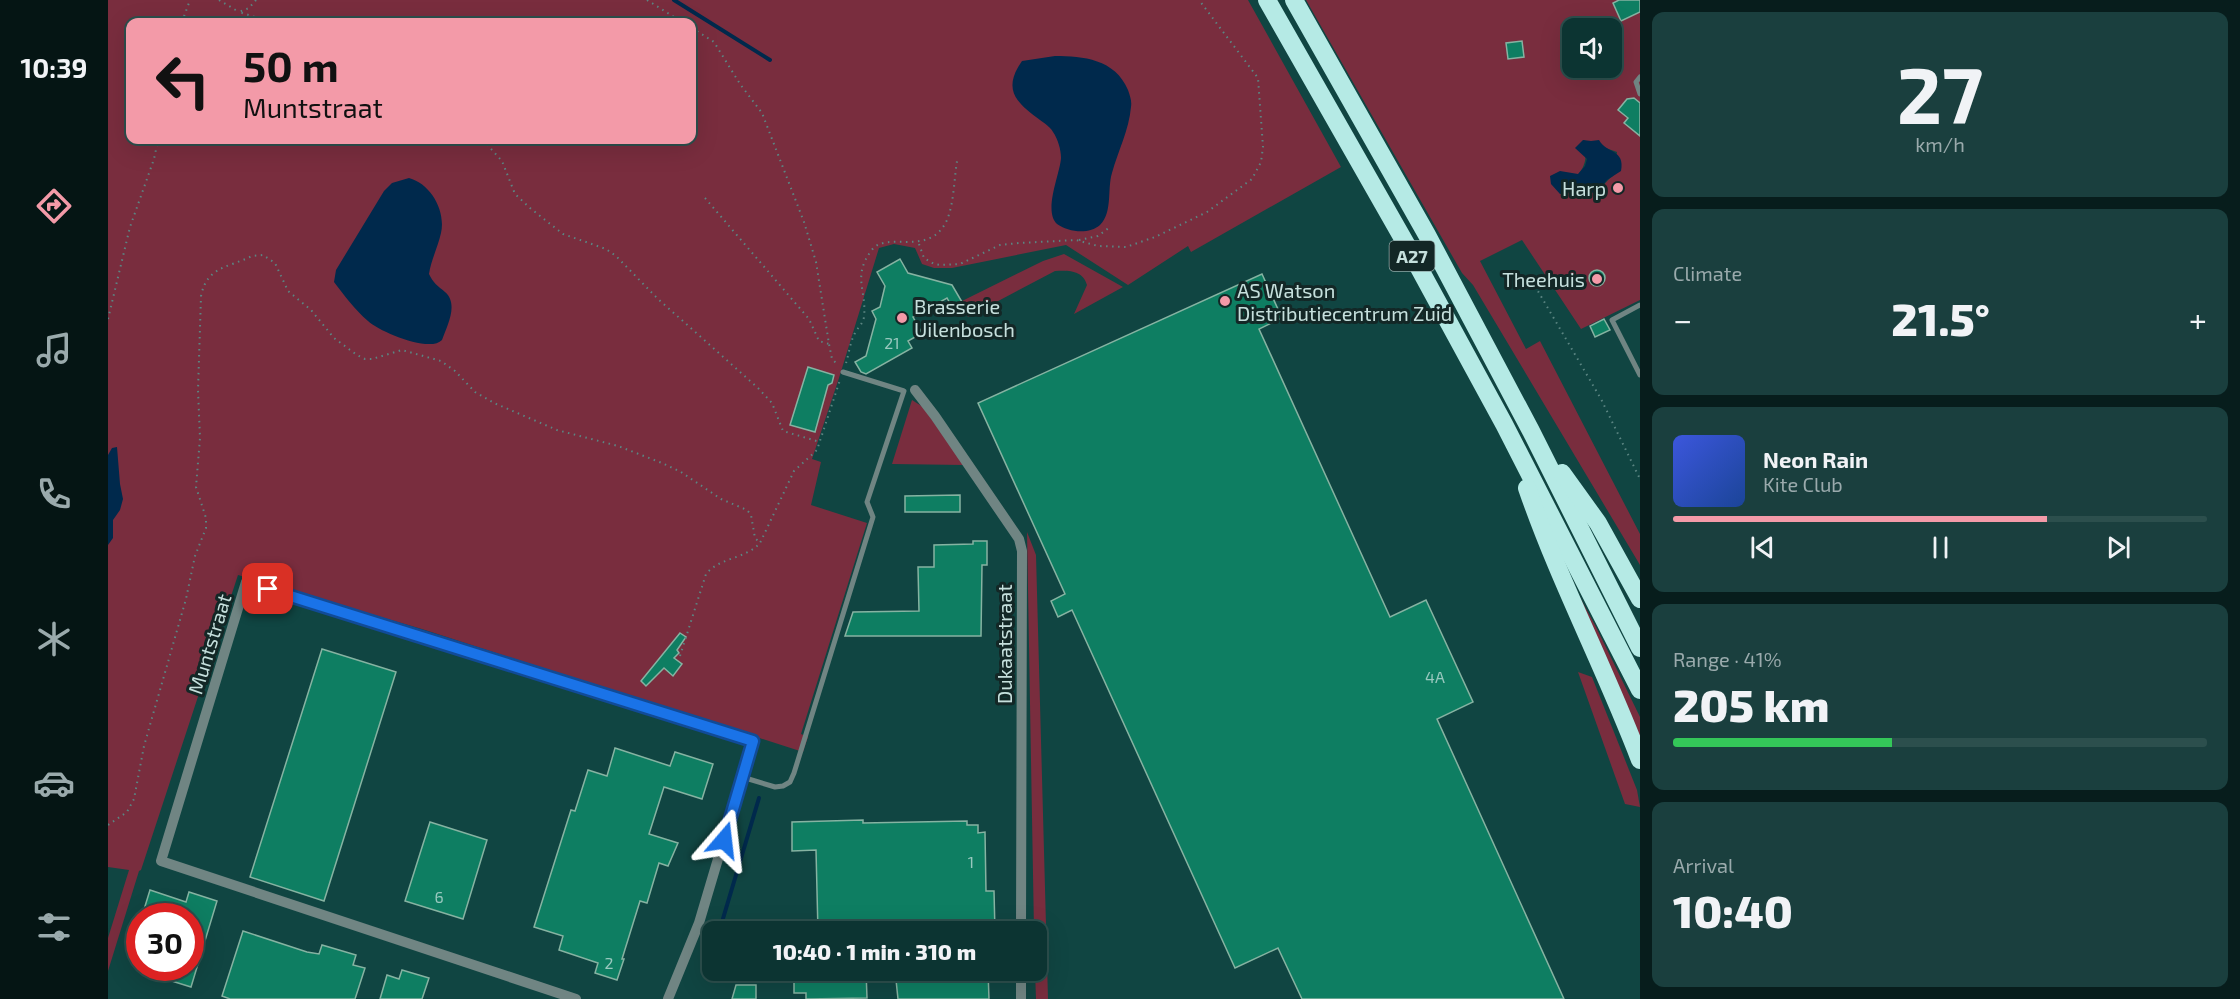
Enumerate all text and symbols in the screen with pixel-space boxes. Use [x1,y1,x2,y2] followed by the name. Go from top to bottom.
[1562,18,1622,78] map controls
[1562,18,1622,78] button: sound
[243,40,339,90] text: 50 m
[144,42,222,120] icon: left
[1897,46,1983,140] text: 27
[21,51,87,83] text: 10:39
[243,91,383,123] text: Muntstraat
[1915,132,1965,156] text: km/h
[1562,176,1606,200] place label: Harp
[1611,181,1625,195] marker: Harp
[33,185,75,227] icon: directions
[1390,241,1434,271] road number: A27
[1673,261,1742,285] text: Climate
[1502,267,1585,291] place label: Theehuis
[1590,272,1604,286] marker: Theehuis
[1237,278,1452,325] place label: AS Watson Distributiecentrum Zuid
[1891,291,1990,345] text: 21.5°
[914,294,1015,341] place label: Brasserie Uilenbosch
[1218,294,1232,308] marker: AS Watson Distributiecentrum Zuid
[1673,299,1692,339] text: −
[2189,299,2207,339] text: +
[895,311,909,325] marker: Brasserie Uilenbosch
[33,329,75,371] icon: music
[884,333,900,352] house number: 21
[1763,446,1868,472] text: Neon Rain
[1763,472,1843,496] text: Kite Club
[33,473,75,515] icon: phone
[1746,531,1779,564] icon: previous
[1924,531,1957,564] icon: pause
[2102,531,2135,564] icon: next
[242,563,293,614] pin
[251,572,284,605] icon: arrive
[992,584,1016,704] street label: Dukaatstraat
[182,591,236,697] street label: Muntstraat
[33,618,75,660] icon: climate
[1673,647,1782,671] text: Range · 41%
[1425,667,1445,686] house number: 4A
[1673,677,1830,731] text: 205 km
[33,762,75,804] icon: car
[692,808,756,872] position arrow
[968,852,974,871] house number: 1
[1673,853,1734,877] text: Arrival
[1673,883,1793,937] text: 10:40
[434,887,444,906] house number: 6
[126,903,204,981] speed limit sign: 30
[33,906,75,948] icon: filters
[773,938,976,964] text: 10:40 · 1 min · 310 m
[605,953,614,972] house number: 2

